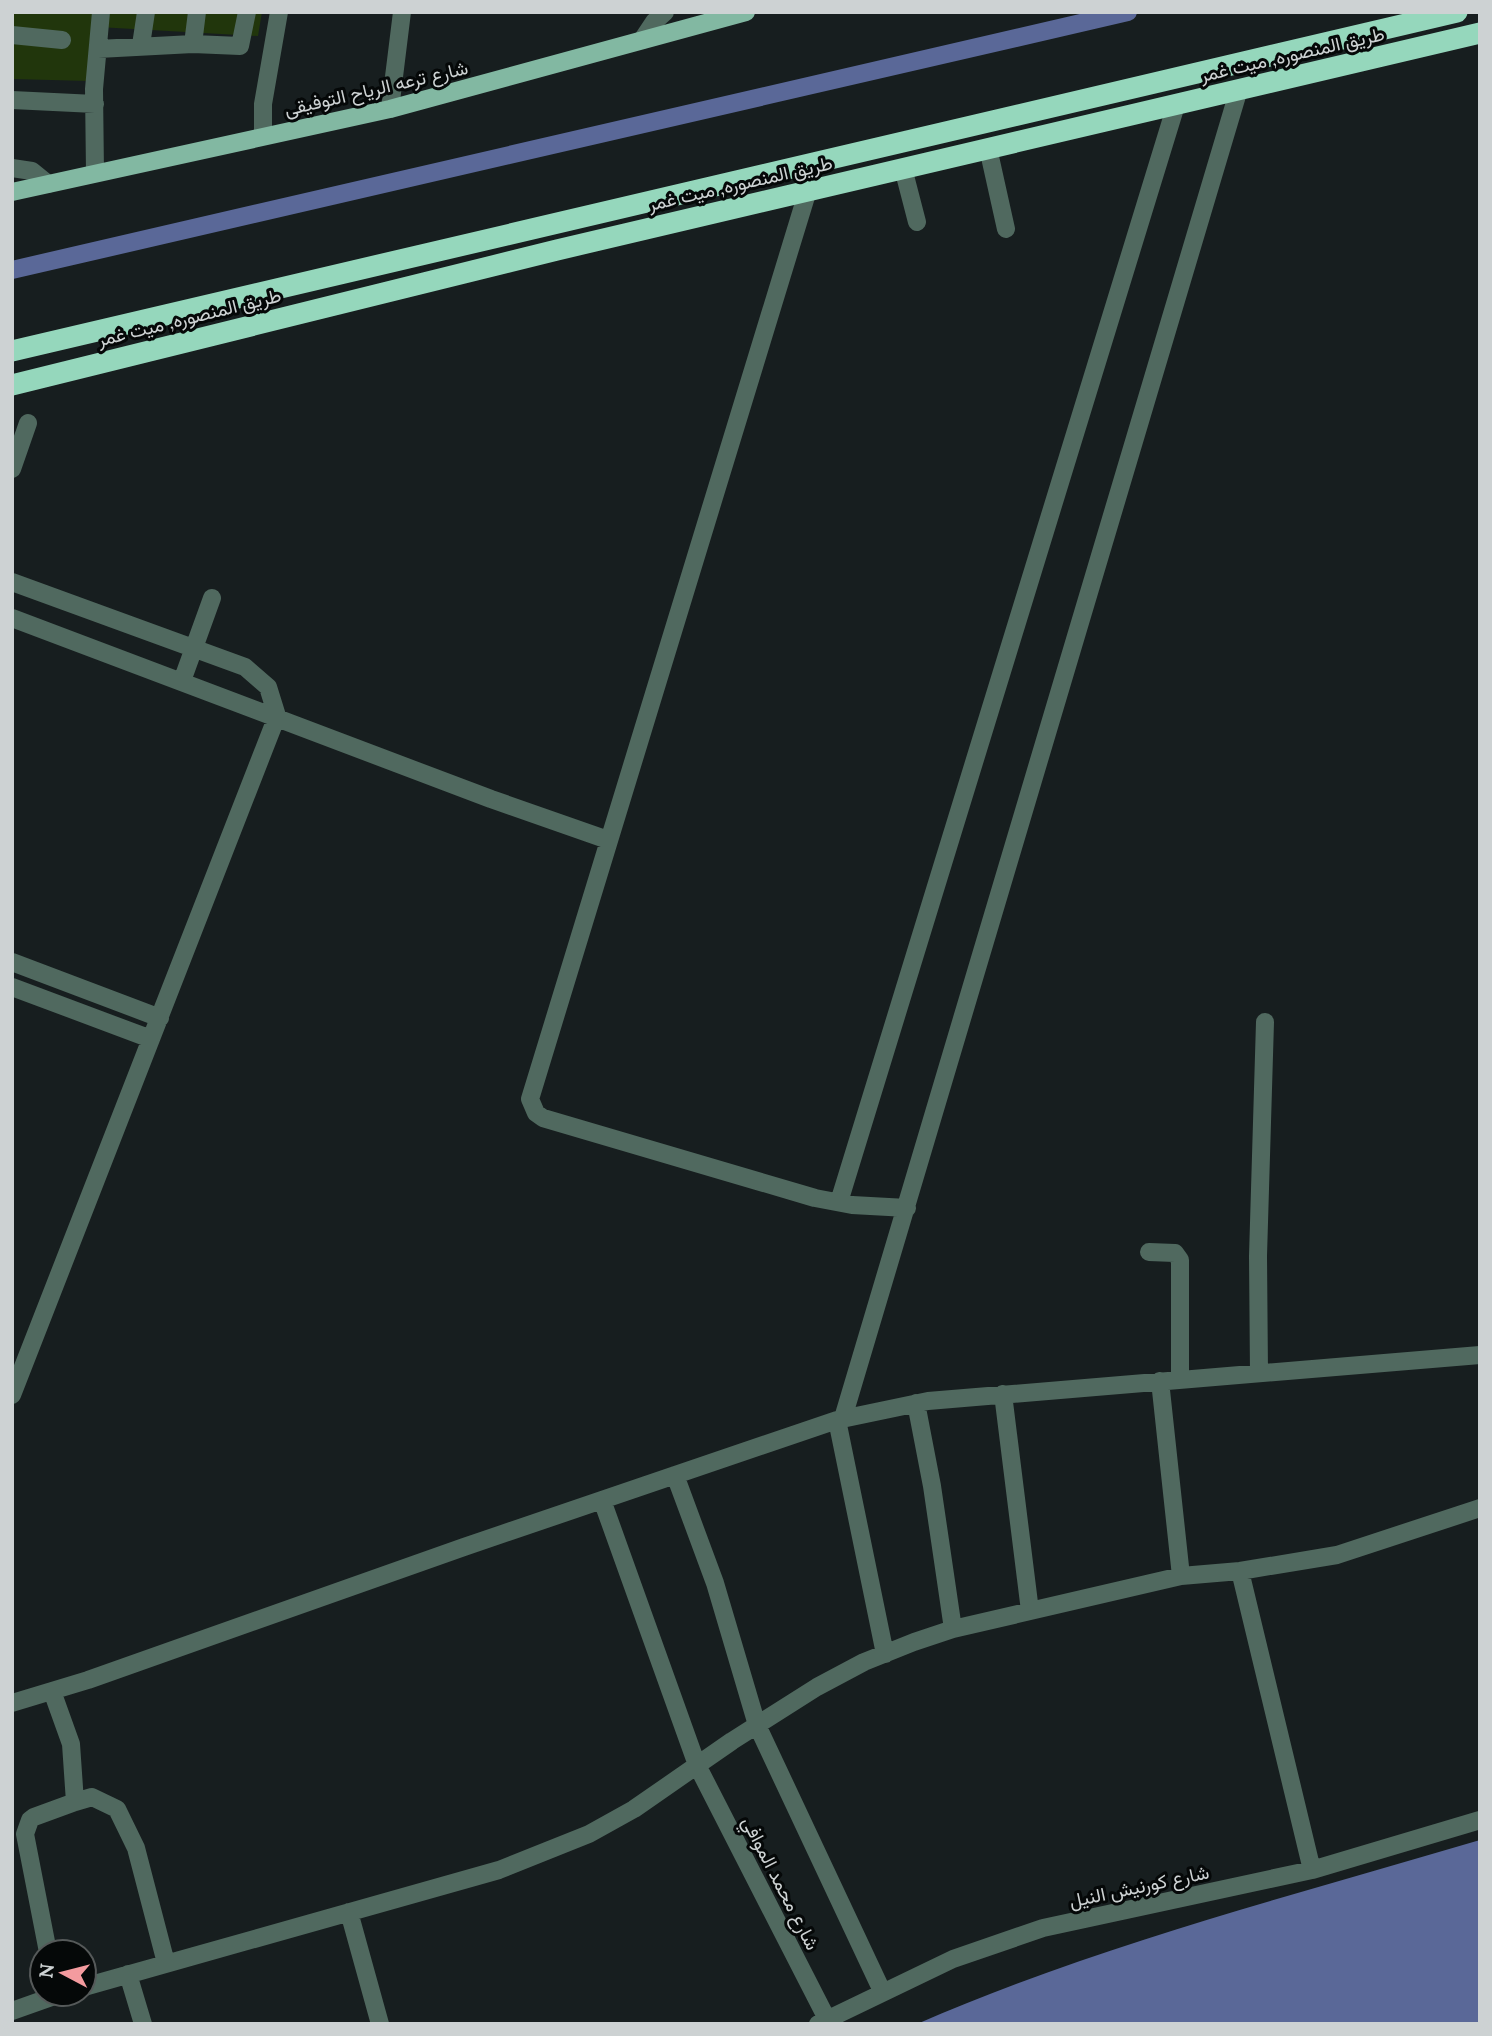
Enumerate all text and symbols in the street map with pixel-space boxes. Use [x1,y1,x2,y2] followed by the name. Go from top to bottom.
[1196,21,1387,87] street label: طريق المنصوره, ميت غمر
[282,55,471,122] street label: شارع ترعه الرياح التوفيقى
[644,150,835,216] street label: طريق المنصوره, ميت غمر
[94,283,283,352] street label: طريق المنصوره, ميت غمر
[733,1812,825,1956] street label: شارع محمد الموافي
[1067,1859,1211,1914] street label: شارع كورنيش النيل
[28,1938,98,2008] north arrow
[33,1962,59,1980] text: N

